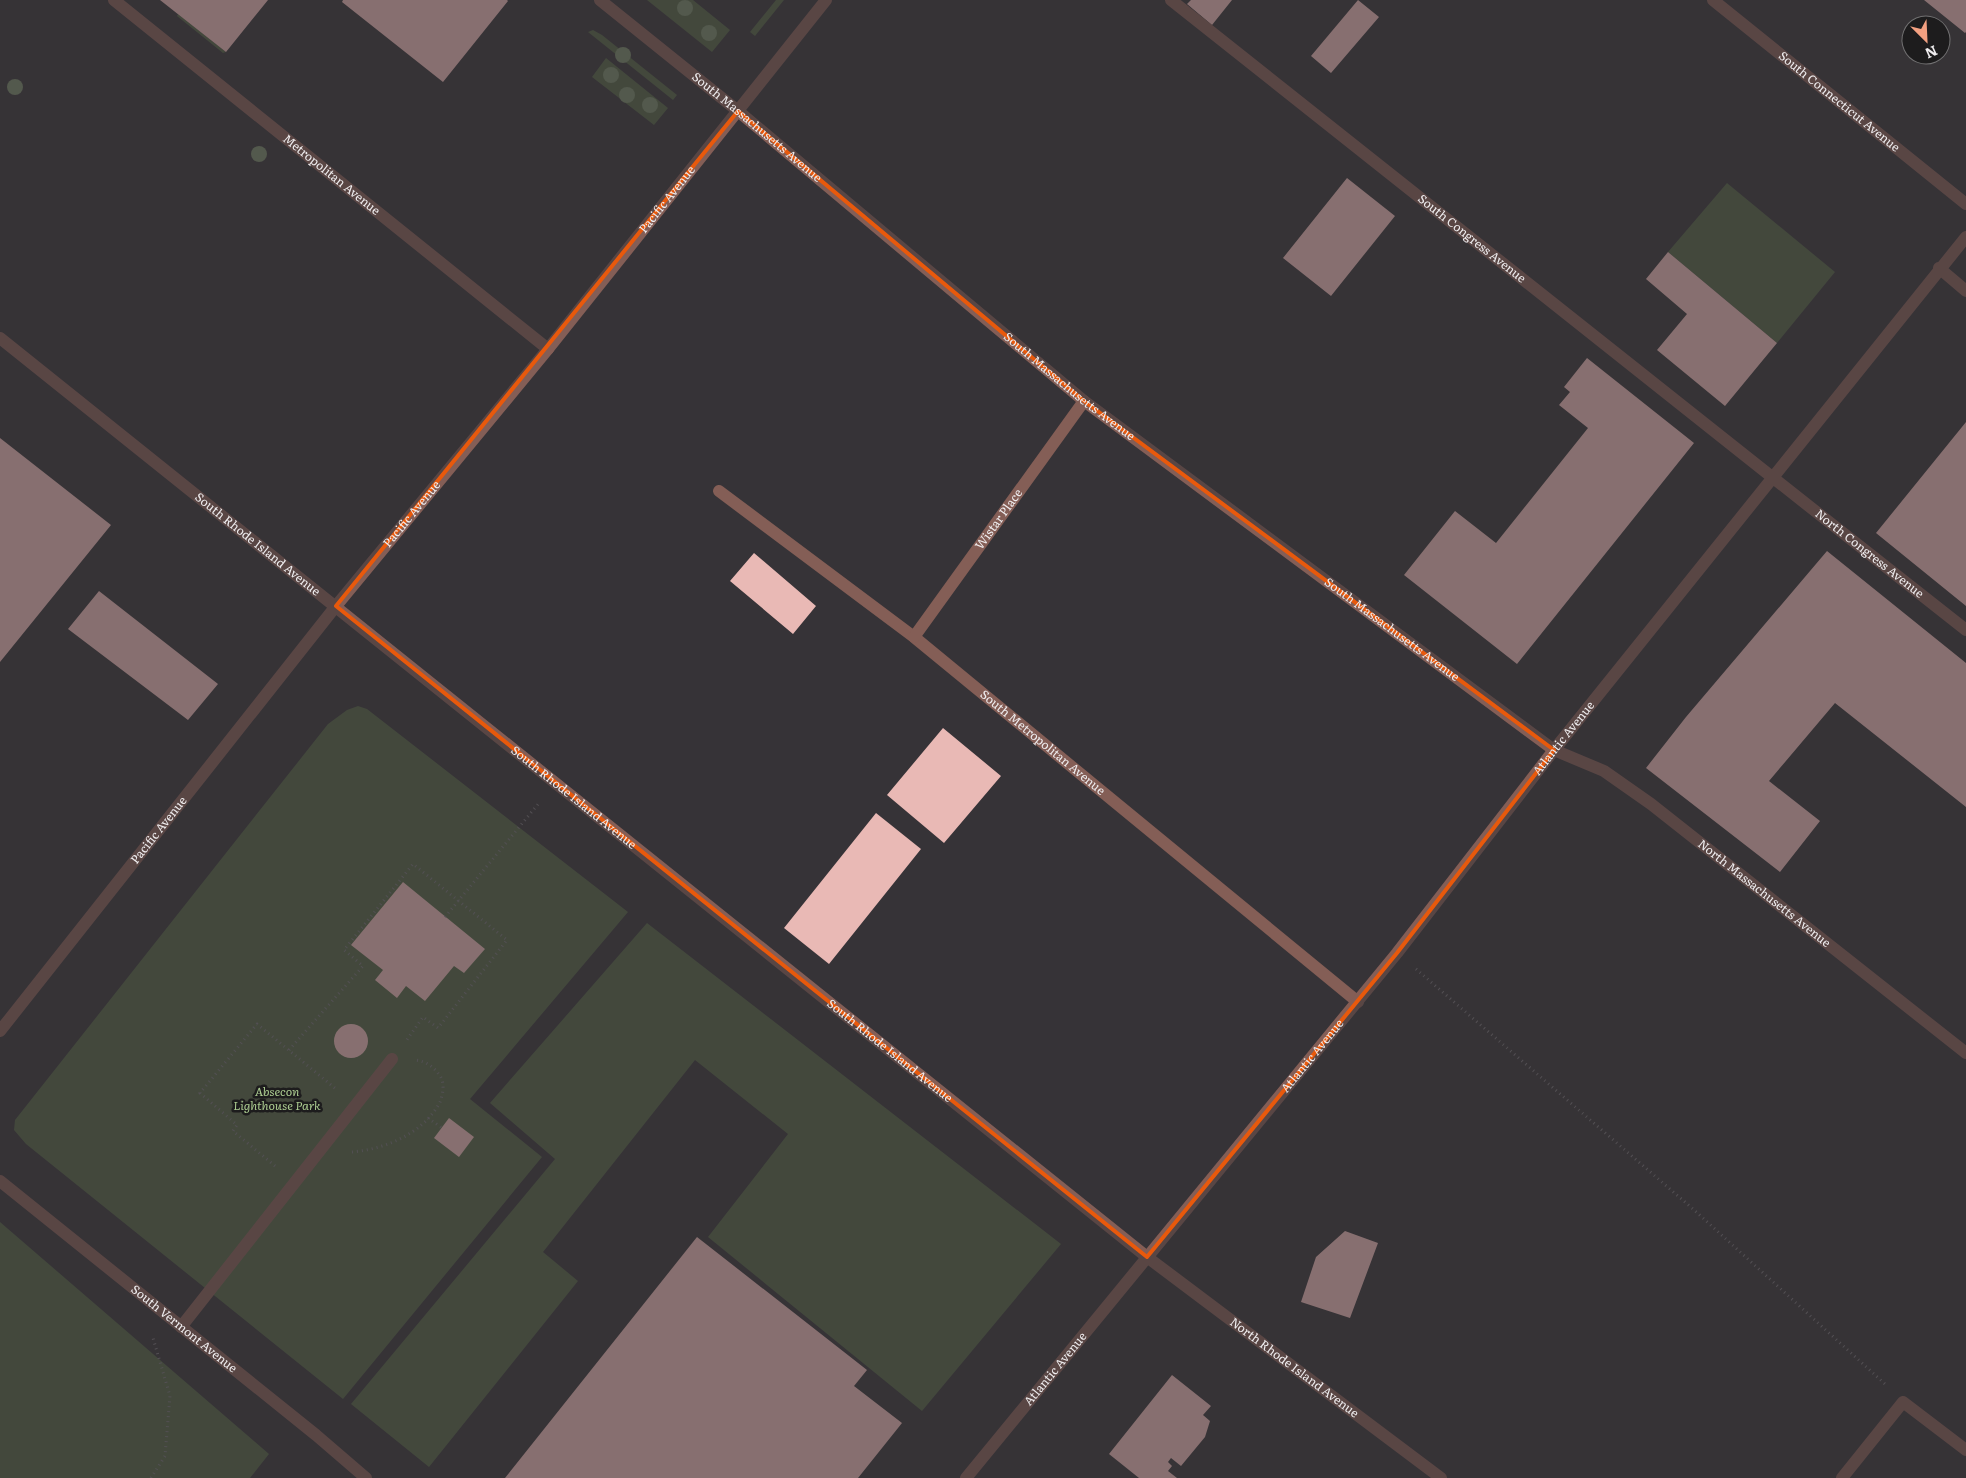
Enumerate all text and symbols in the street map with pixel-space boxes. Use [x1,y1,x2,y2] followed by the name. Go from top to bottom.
[1901,15,1951,65] north arrow
[1922,41,1941,64] text: N
[1775,46,1904,155] street label: South Connecticut Avenue
[688,67,826,186] street label: South Massachusetts Avenue
[279,129,385,219] street label: Metropolitan Avenue
[634,161,699,237] street label: Pacific Avenue
[1414,189,1530,287] street label: South Congress Avenue
[1000,327,1139,444] street label: South Massachusetts Avenue
[378,476,444,551] street label: Pacific Avenue
[970,485,1026,553] street label: Wistar Place
[191,488,325,600] street label: South Rhode Island Avenue
[1812,504,1928,602] street label: North Congress Avenue
[1321,573,1464,685] street label: South Massachusetts Avenue
[977,685,1110,799] street label: South Metropolitan Avenue
[1528,697,1598,779] street label: Atlantic Avenue
[507,741,641,853] street label: South Rhode Island Avenue
[126,792,190,867] street label: Pacific Avenue
[1695,835,1835,951] street label: North Massachusetts Avenue
[824,994,957,1106] street label: South Rhode Island Avenue
[1276,1015,1347,1096] street label: Atlantic Avenue
[233,1082,321,1114] park label: Absecon Lighthouse Park
[128,1280,242,1376] street label: South Vermont Avenue
[1227,1312,1363,1421] street label: North Rhode Island Avenue
[1019,1328,1090,1409] street label: Atlantic Avenue

